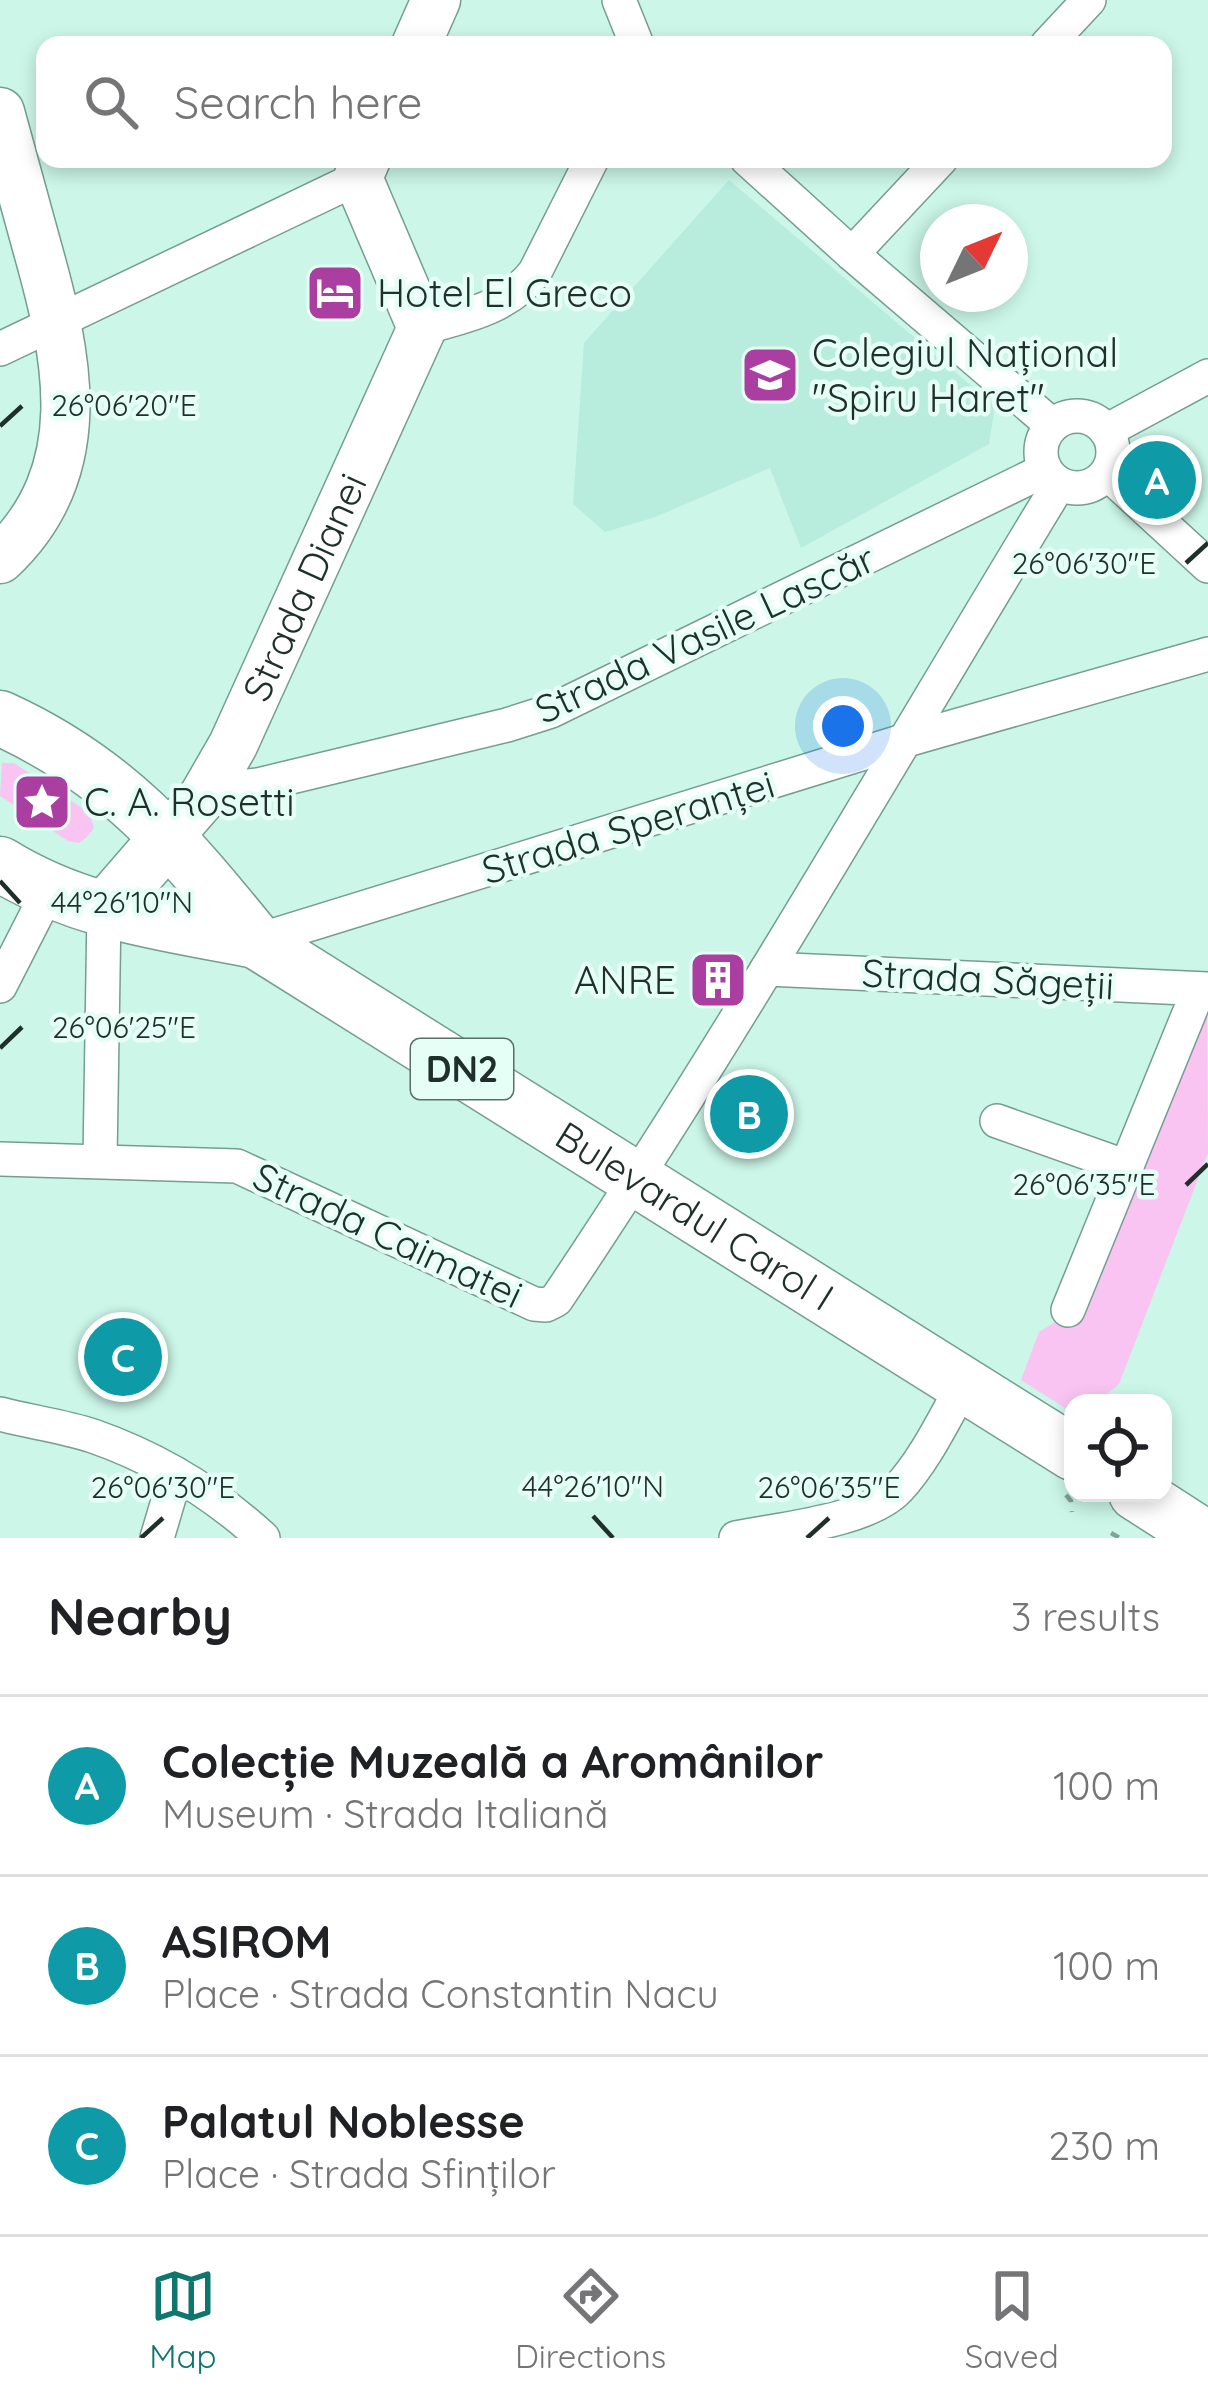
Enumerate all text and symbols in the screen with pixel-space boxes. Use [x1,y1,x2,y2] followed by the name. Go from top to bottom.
[36,36,1172,168] search box
[78,69,144,135] icon: search
[174,74,422,130] text: Search here
[920,204,1028,312] north arrow
[304,262,366,324] hotel icon: Hotel El Greco
[377,268,632,317] place label: Hotel El Greco
[812,328,1118,422] place label: Colegiul Național "Spiru Haret"
[739,344,801,406] school or university icon: Colegiul Național "Spiru Haret"
[51,386,197,424] text: 26°06'20"E
[1118,435,1196,525] pin: A
[231,466,377,708] street label: Strada Dianei
[527,533,883,734] street label: Strada Vasile Lascăr
[1012,544,1156,582] text: 26°06'30"E
[813,696,873,756] your location
[476,759,780,894] street label: Strada Speranței
[11,771,73,833] place icon: C. A. Rosetti
[84,777,295,826] place label: C. A. Rosetti
[51,883,193,921] text: 44°26'10"N
[861,947,1115,1010] street label: Strada Săgeții
[687,949,749,1011] building icon: ANRE
[574,955,676,1004] place label: ANRE
[52,1008,196,1046] text: 26°06'25"E
[411,1039,513,1099] road number: DN2
[710,1069,788,1159] pin: B
[548,1112,842,1320] street label: Bulevardul Carol I
[246,1151,531,1318] street label: Strada Caimatei
[1012,1165,1156,1203] text: 26°06'35"E
[84,1312,162,1402] pin: C
[1064,1394,1172,1502] map controls
[1064,1394,1172,1502] button: locate
[522,1467,664,1505] text: 44°26'10"N
[91,1468,235,1506] text: 26°06'30"E
[757,1468,901,1506] text: 26°06'35"E
[48,1584,232,1648] text: Nearby
[1011,1592,1160,1641] text: 3 results
[162,1733,823,1789] text: Colecție Muzeală a Aromânilor
[75,1761,99,1810] text: A
[1053,1761,1160,1810] text: 100 m
[162,1789,608,1838] text: Museum · Strada Italiană
[162,1913,331,1969] text: ASIROM
[74,1941,100,1990] text: B
[1053,1941,1160,1990] text: 100 m
[162,1969,719,2018] text: Place · Strada Constantin Nacu
[162,2093,525,2149] text: Palatul Noblesse
[75,2121,99,2170] text: C
[1049,2121,1160,2170] text: 230 m
[162,2149,556,2198] text: Place · Strada Sfinților
[149,2263,217,2376] tab: Map
[515,2263,666,2376] tab: Directions
[965,2263,1059,2376] tab: Saved

